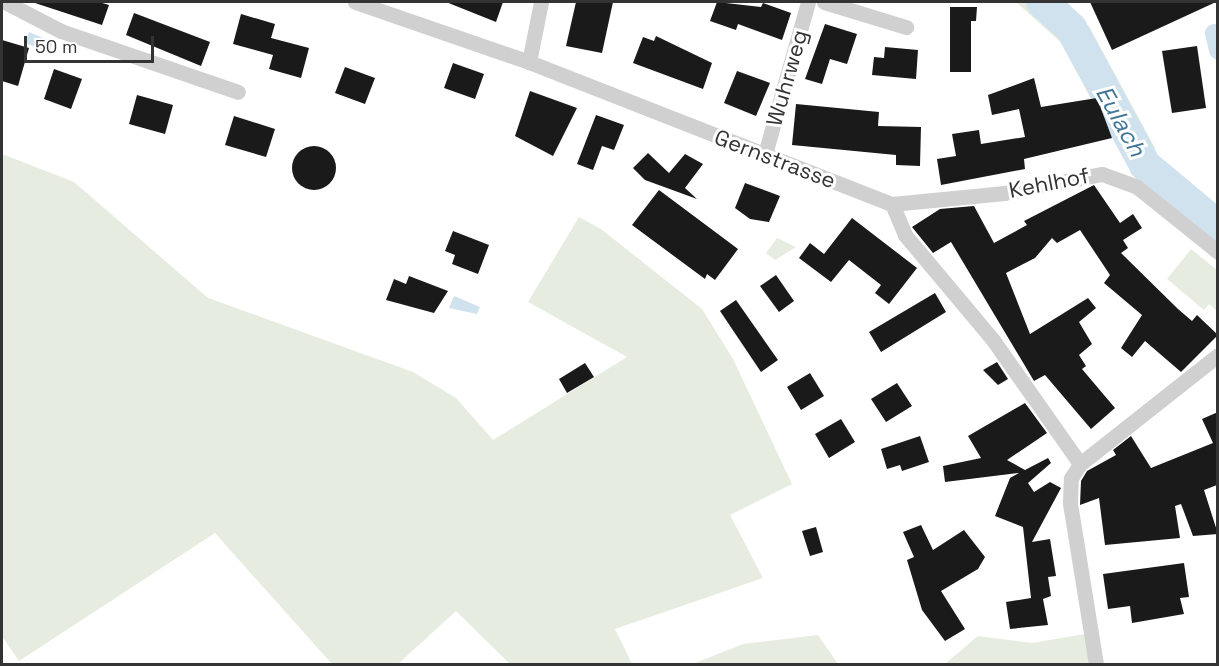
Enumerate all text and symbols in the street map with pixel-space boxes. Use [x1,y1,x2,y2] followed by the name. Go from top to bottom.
[27,24,158,62] scale bar
[761,27,813,129] street label: Wuhrweg
[35,35,77,58] text: 50 m
[1090,81,1152,161] water label: Eulach
[711,124,839,194] street label: Gernstrasse
[1007,162,1091,204] street label: Kehlhof

